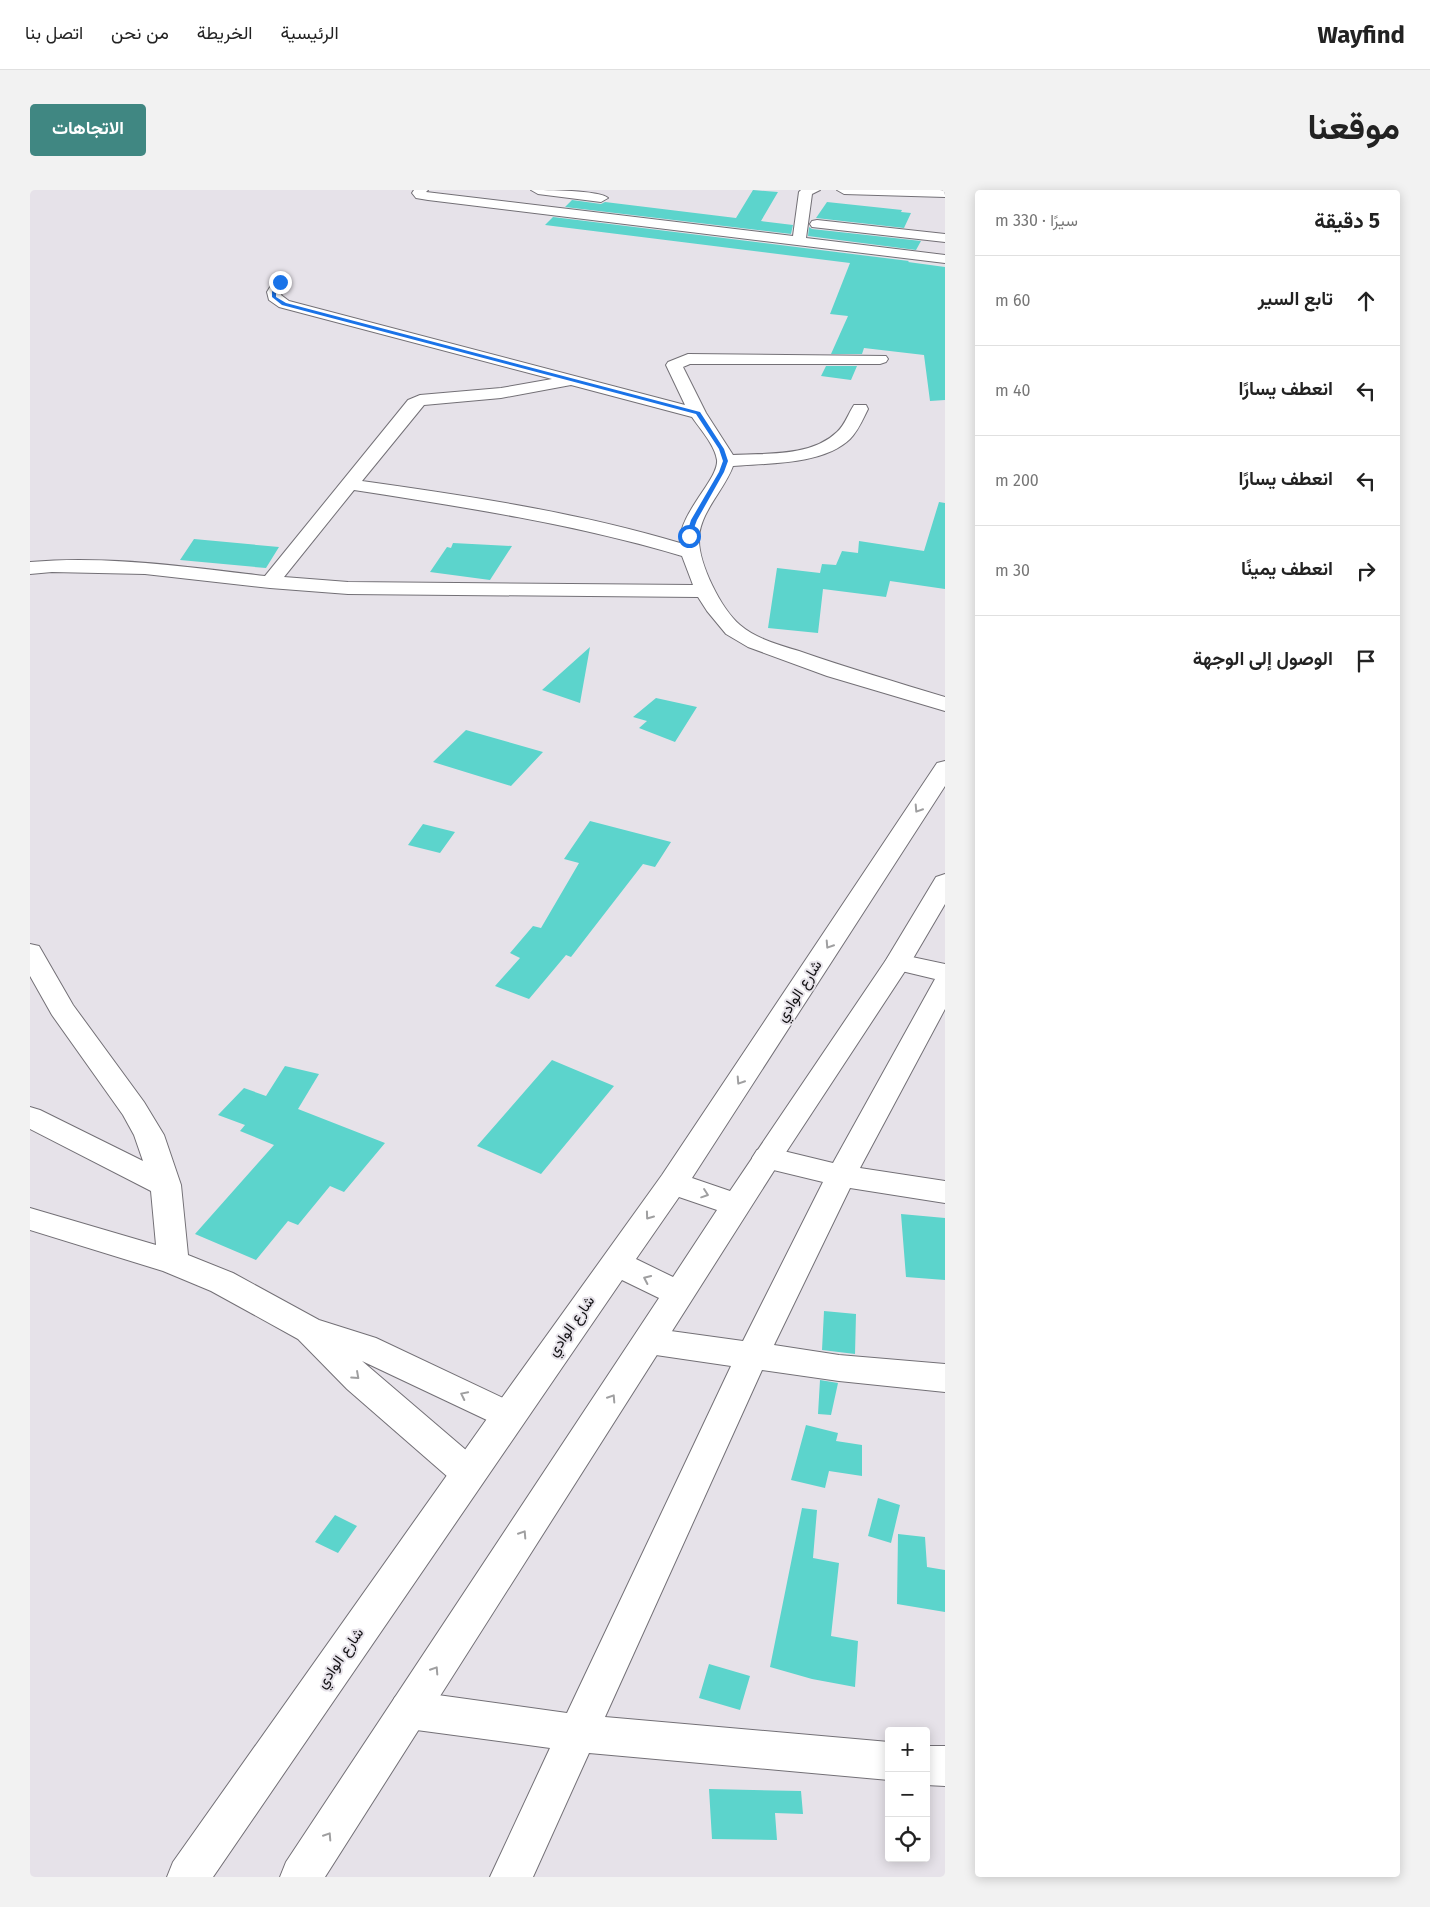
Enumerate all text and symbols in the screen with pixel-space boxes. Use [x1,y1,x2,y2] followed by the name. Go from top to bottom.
[1318,21,1405,49] text: Wayfind
[25,22,83,44] text: اتصل بنا
[111,22,169,44] text: من نحن
[197,22,253,44] text: الخريطة
[281,22,339,44] text: الرئيسية
[30,104,146,156] button: الاتجاهات
[1307,106,1400,148] text: موقعنا
[1314,208,1380,234] text: 5 دقيقة
[995,211,1078,230] text: سيرًا · 330 m
[269,271,292,294] route end
[1258,287,1333,310] text: تابع السير
[1352,287,1380,315] icon: ahead
[995,291,1030,310] text: 60 m
[1239,377,1333,400] text: انعطف يسارًا
[1352,377,1380,405] icon: left
[995,381,1030,400] text: 40 m
[1239,467,1333,490] text: انعطف يسارًا
[1352,467,1380,495] icon: left
[995,471,1039,490] text: 200 m
[678,525,701,548] route start
[1241,557,1333,580] text: انعطف يمينًا
[1352,557,1380,585] icon: right
[995,561,1030,580] text: 30 m
[1193,647,1333,670] text: الوصول إلى الوجهة
[1352,647,1380,675] icon: arrive
[915,804,924,813] one-way arrow
[826,939,835,949] one-way arrow
[772,957,829,1027] street label: شارع الوادي
[737,1075,746,1085] one-way arrow
[700,1188,708,1198] one-way arrow
[646,1210,655,1220] one-way arrow
[644,1275,653,1285] one-way arrow
[544,1292,602,1362] street label: شارع الوادي
[350,1370,359,1379] one-way arrow
[460,1391,469,1401] one-way arrow
[605,1394,615,1403] one-way arrow
[517,1530,527,1539] one-way arrow
[313,1624,371,1694] street label: شارع الوادي
[429,1667,438,1676] one-way arrow
[885,1727,930,1862] map controls
[885,1727,930,1772] button: +
[885,1772,930,1817] button: −
[885,1817,930,1862] button: locate
[321,1832,331,1841] one-way arrow

